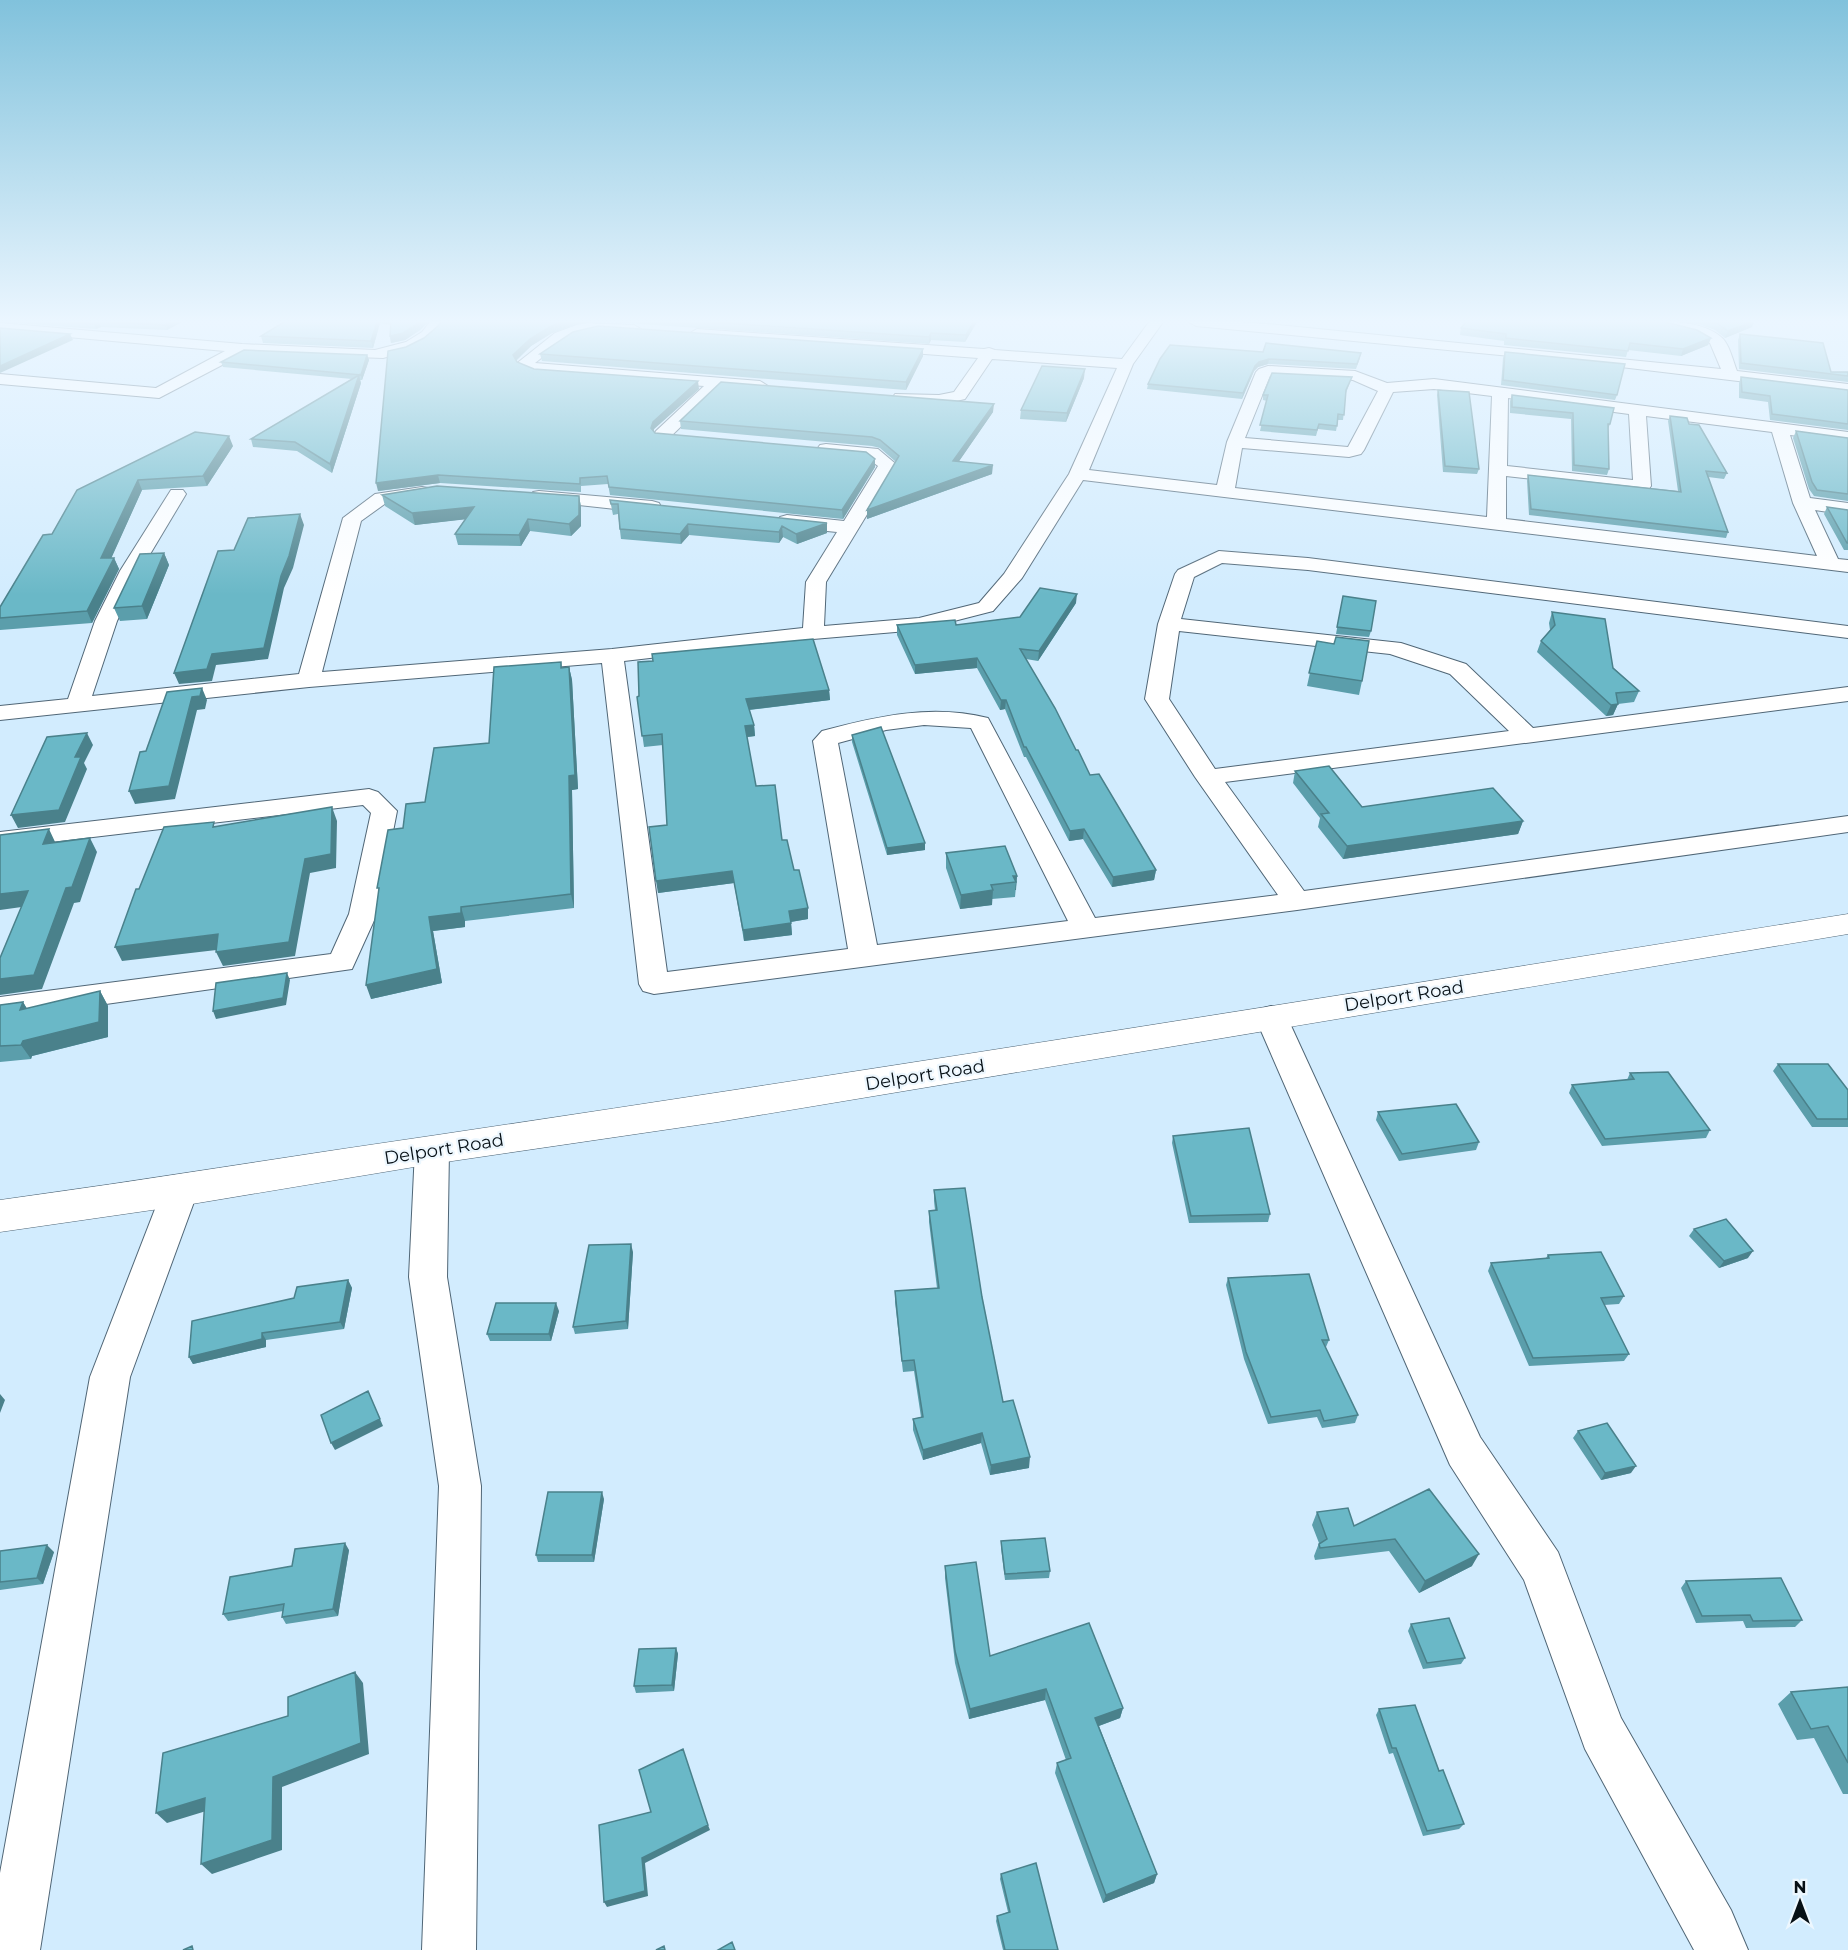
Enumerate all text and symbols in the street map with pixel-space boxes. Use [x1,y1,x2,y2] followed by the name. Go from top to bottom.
[1343,976,1465,1016] street label: Delport Road
[864,1055,986,1095] street label: Delport Road
[383,1129,505,1169] street label: Delport Road
[1770,1872,1830,1932] north arrow
[1794,1878,1806,1897] text: N

